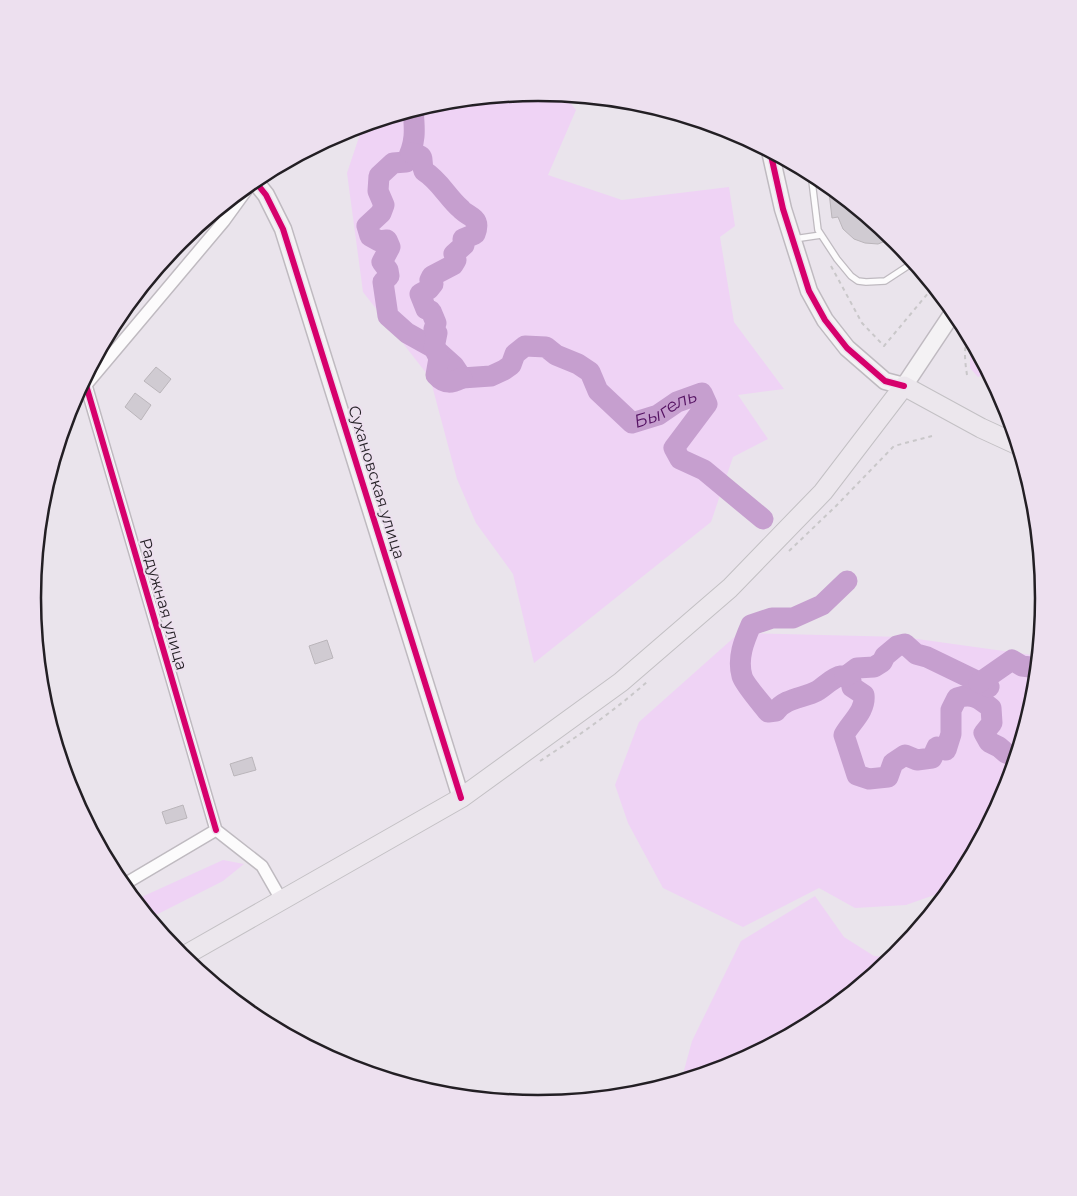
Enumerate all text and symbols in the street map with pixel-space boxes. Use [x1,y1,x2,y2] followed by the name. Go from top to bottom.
[631,385,700,433] water label: Быгель
[344,403,409,561] street label: Сухановская улица
[136,536,191,672] street label: Радужная улица

